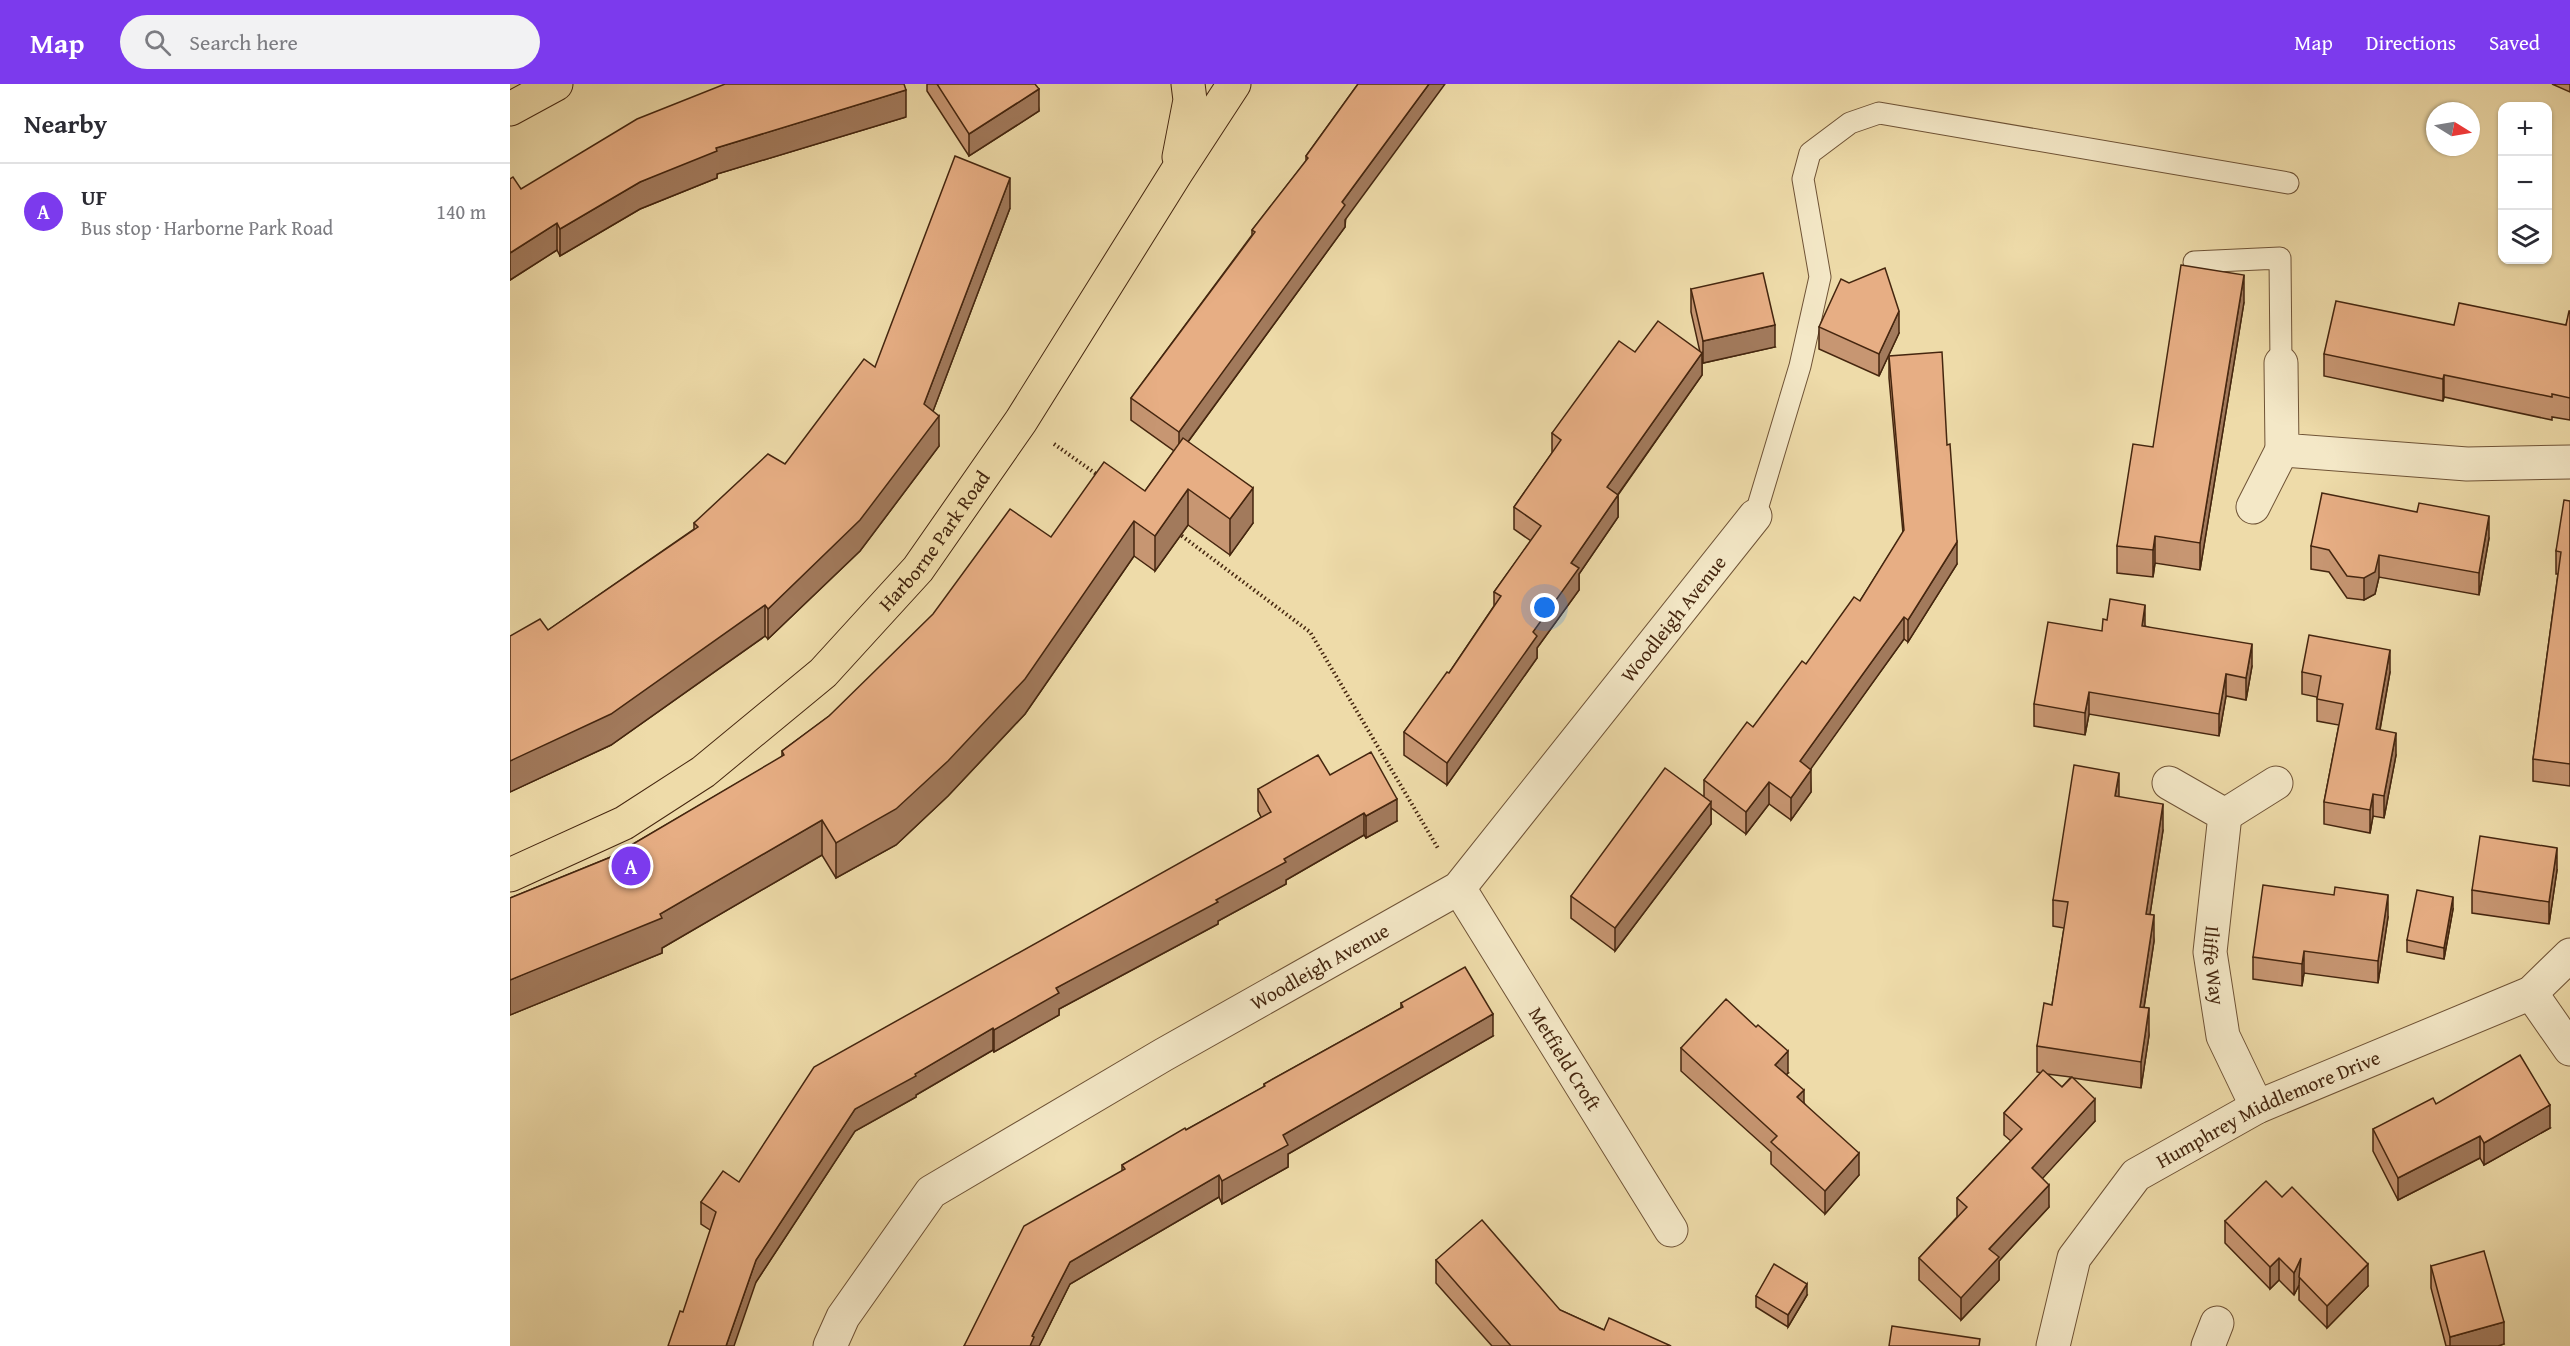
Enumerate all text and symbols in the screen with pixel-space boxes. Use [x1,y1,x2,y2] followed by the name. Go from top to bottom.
[120,15,540,69] search box
[30,22,84,63] text: Map
[141,26,174,59] icon: search
[189,26,298,58] text: Search here
[2294,27,2333,58] text: Map
[2366,27,2456,58] text: Directions
[2489,27,2540,58] text: Saved
[2426,102,2480,156] north arrow
[2498,102,2552,264] map controls
[2498,102,2552,156] button: +
[24,104,107,143] text: Nearby
[2498,156,2552,210] button: −
[81,181,107,213] text: UF
[37,197,50,226] text: A
[436,197,486,226] text: 140 m
[2498,210,2552,264] button: layers
[81,213,333,242] text: Bus stop · Harborne Park Road
[871,464,997,617] street label: Harborne Park Road
[1613,549,1732,688] street label: Woodleigh Avenue
[1530,593,1559,622] your location
[612,844,650,888] pin: A
[1245,915,1394,1017] street label: Woodleigh Avenue
[2195,924,2233,1007] street label: Iliffe Way
[1522,1001,1609,1116] street label: Metfield Croft
[2150,1042,2384,1175] street label: Humphrey Middlemore Drive

